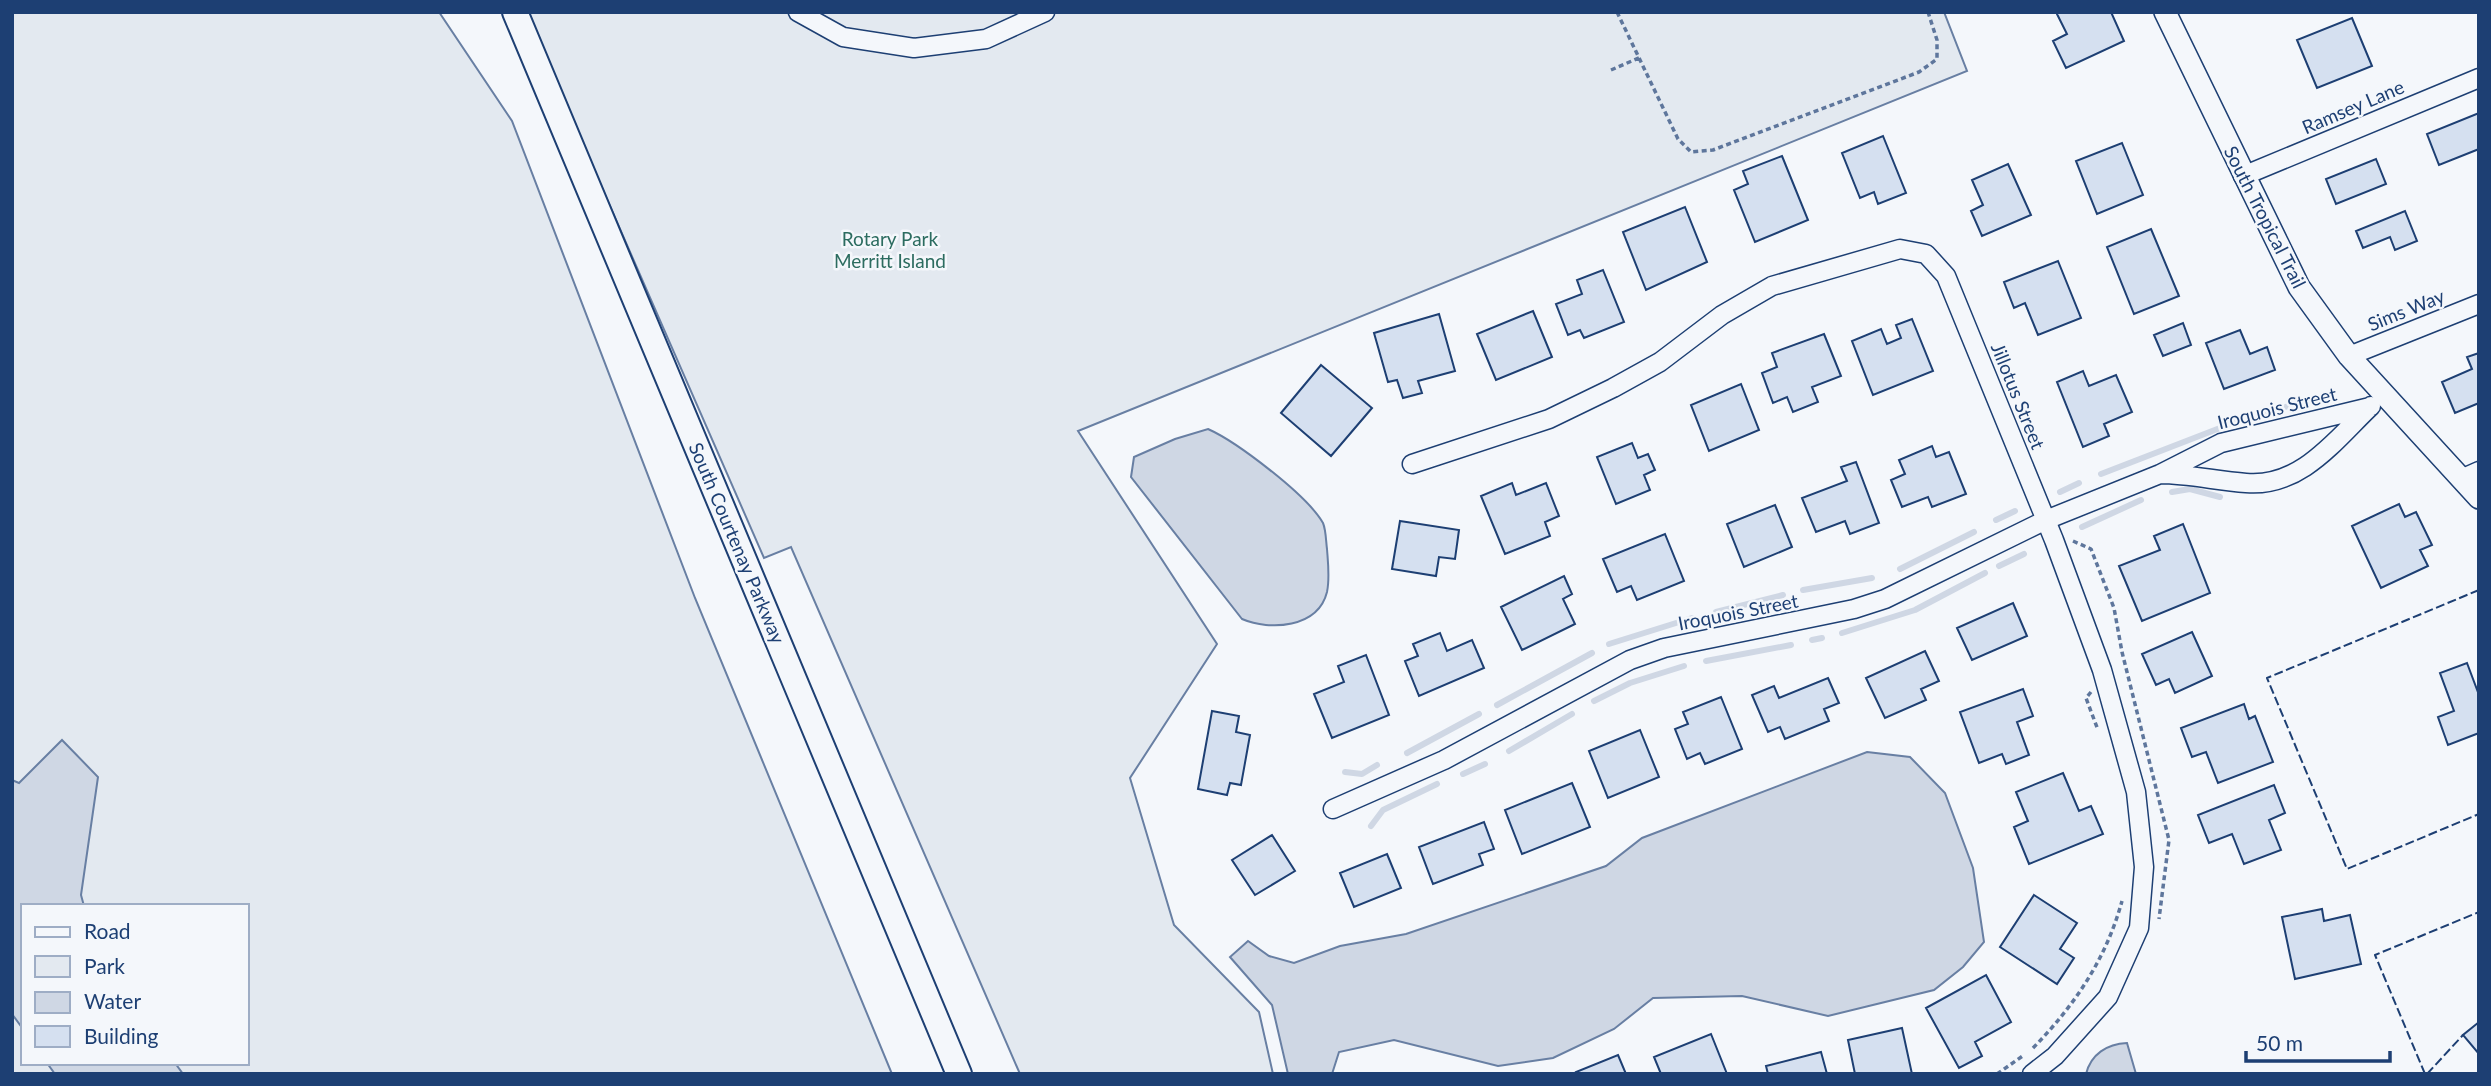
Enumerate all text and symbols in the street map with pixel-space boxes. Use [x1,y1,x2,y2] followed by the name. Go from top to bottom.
[2298,75,2407,138] street label: Ramsey Lane
[2220,142,2311,292] street label: South Tropical Trail
[834,227,946,272] park label: Rotary Park Merritt Island
[2364,284,2448,335] street label: Sims Way
[1987,339,2050,452] street label: Jillotus Street
[2215,382,2339,433] street label: Iroquois Street
[685,439,790,647] street label: South Courtenay Parkway
[1676,589,1800,634] street label: Iroquois Street
[21,904,248,1065] legend
[84,918,131,943] text: Road
[84,953,125,978] text: Park
[84,988,141,1013] text: Water
[2246,1020,2390,1064] scale bar
[84,1023,159,1048] text: Building
[2256,1030,2303,1055] text: 50 m

